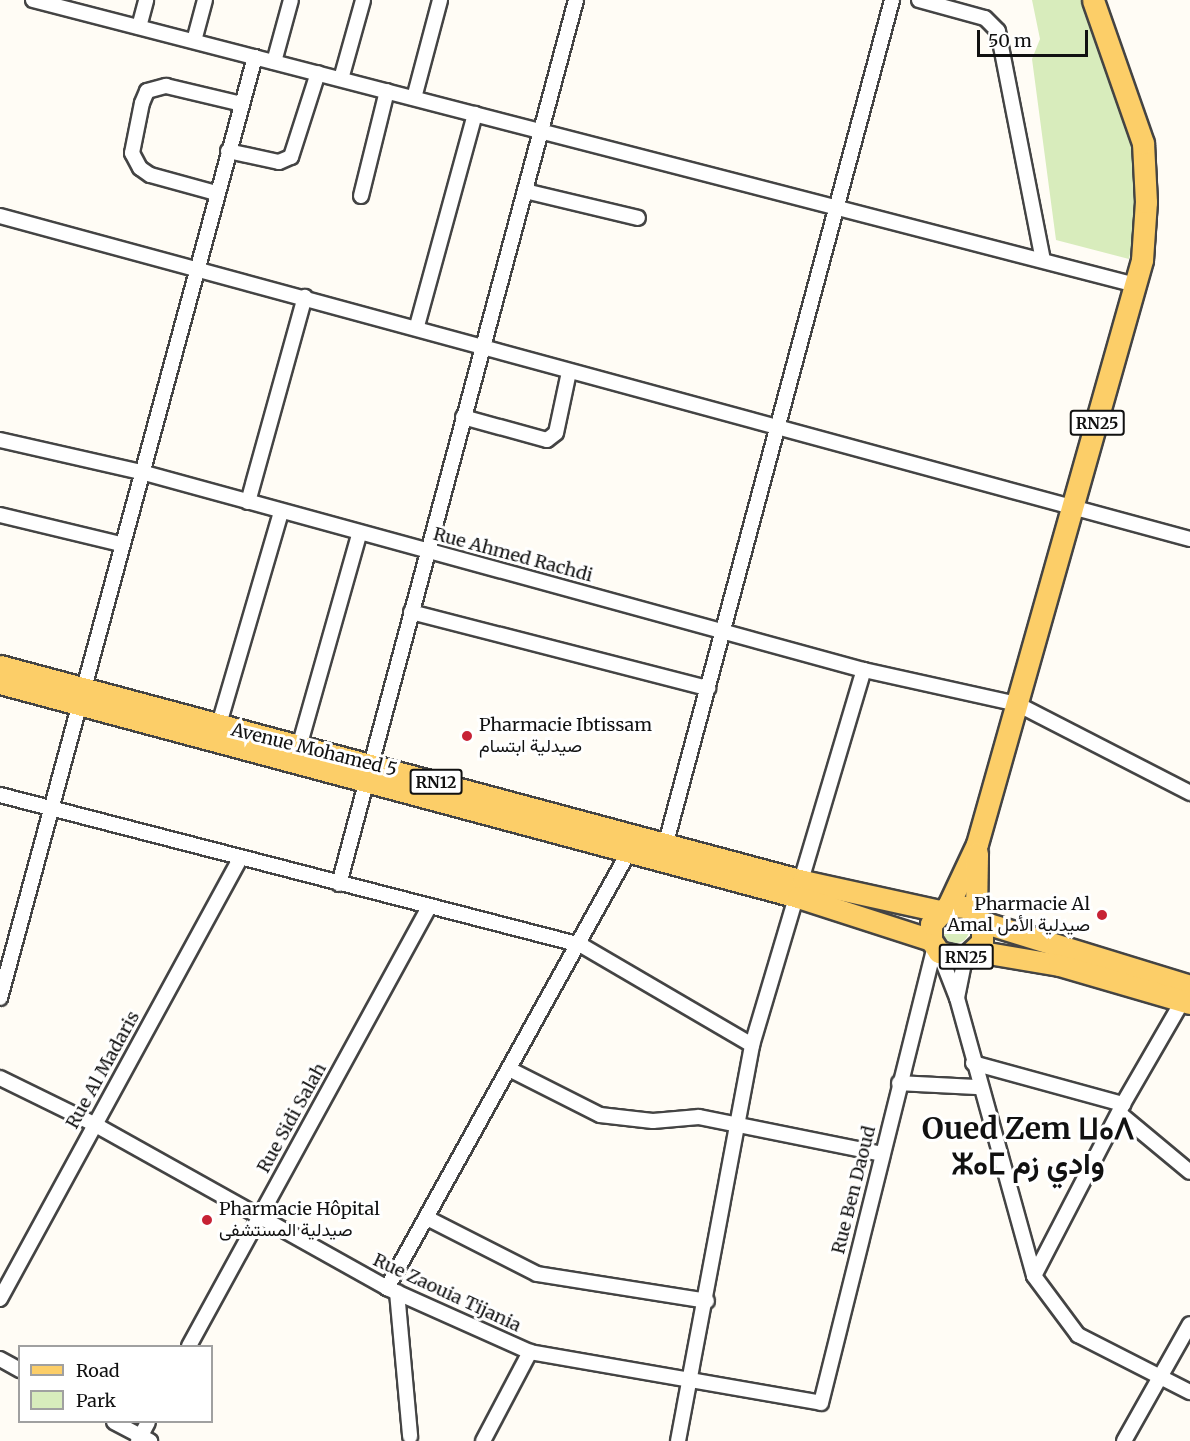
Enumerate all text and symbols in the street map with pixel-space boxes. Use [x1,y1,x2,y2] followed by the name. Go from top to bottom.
[980,18,1091,56] scale bar
[988,29,1032,52] text: 50 m
[1068,410,1126,436] road number: RN25
[431,523,595,587] street label: Rue Ahmed Rachdi
[479,715,652,758] place label: Pharmacie Ibtissam صيدلية ابتسام
[229,719,399,781] street label: Avenue Mohamed 5
[460,729,474,743] marker: Pharmacie Ibtissam صيدلية ابتسام
[409,769,463,795] road number: RN12
[947,894,1090,936] place label: Pharmacie Al Amal صيدلية الأمل
[1095,908,1109,922] marker: Pharmacie Al Amal صيدلية الأمل
[938,944,994,970] road number: RN25
[62,1007,144,1133] street label: Rue Al Madaris
[253,1059,331,1177] street label: Rue Sidi Salah
[922,1110,1134,1180] district label: Oued Zem ⵡⴰⴷ ⵣⴰⵎ وادي زم
[828,1124,880,1256] street label: Rue Ben Daoud
[219,1199,380,1242] place label: Pharmacie Hôpital صيدلية المستشفى
[200,1213,214,1227] marker: Pharmacie Hôpital صيدلية المستشفى
[370,1249,524,1337] street label: Rue Zaouia Tijania
[18,1345,213,1423] legend
[76,1359,120,1382] text: Road
[76,1389,116,1412] text: Park

